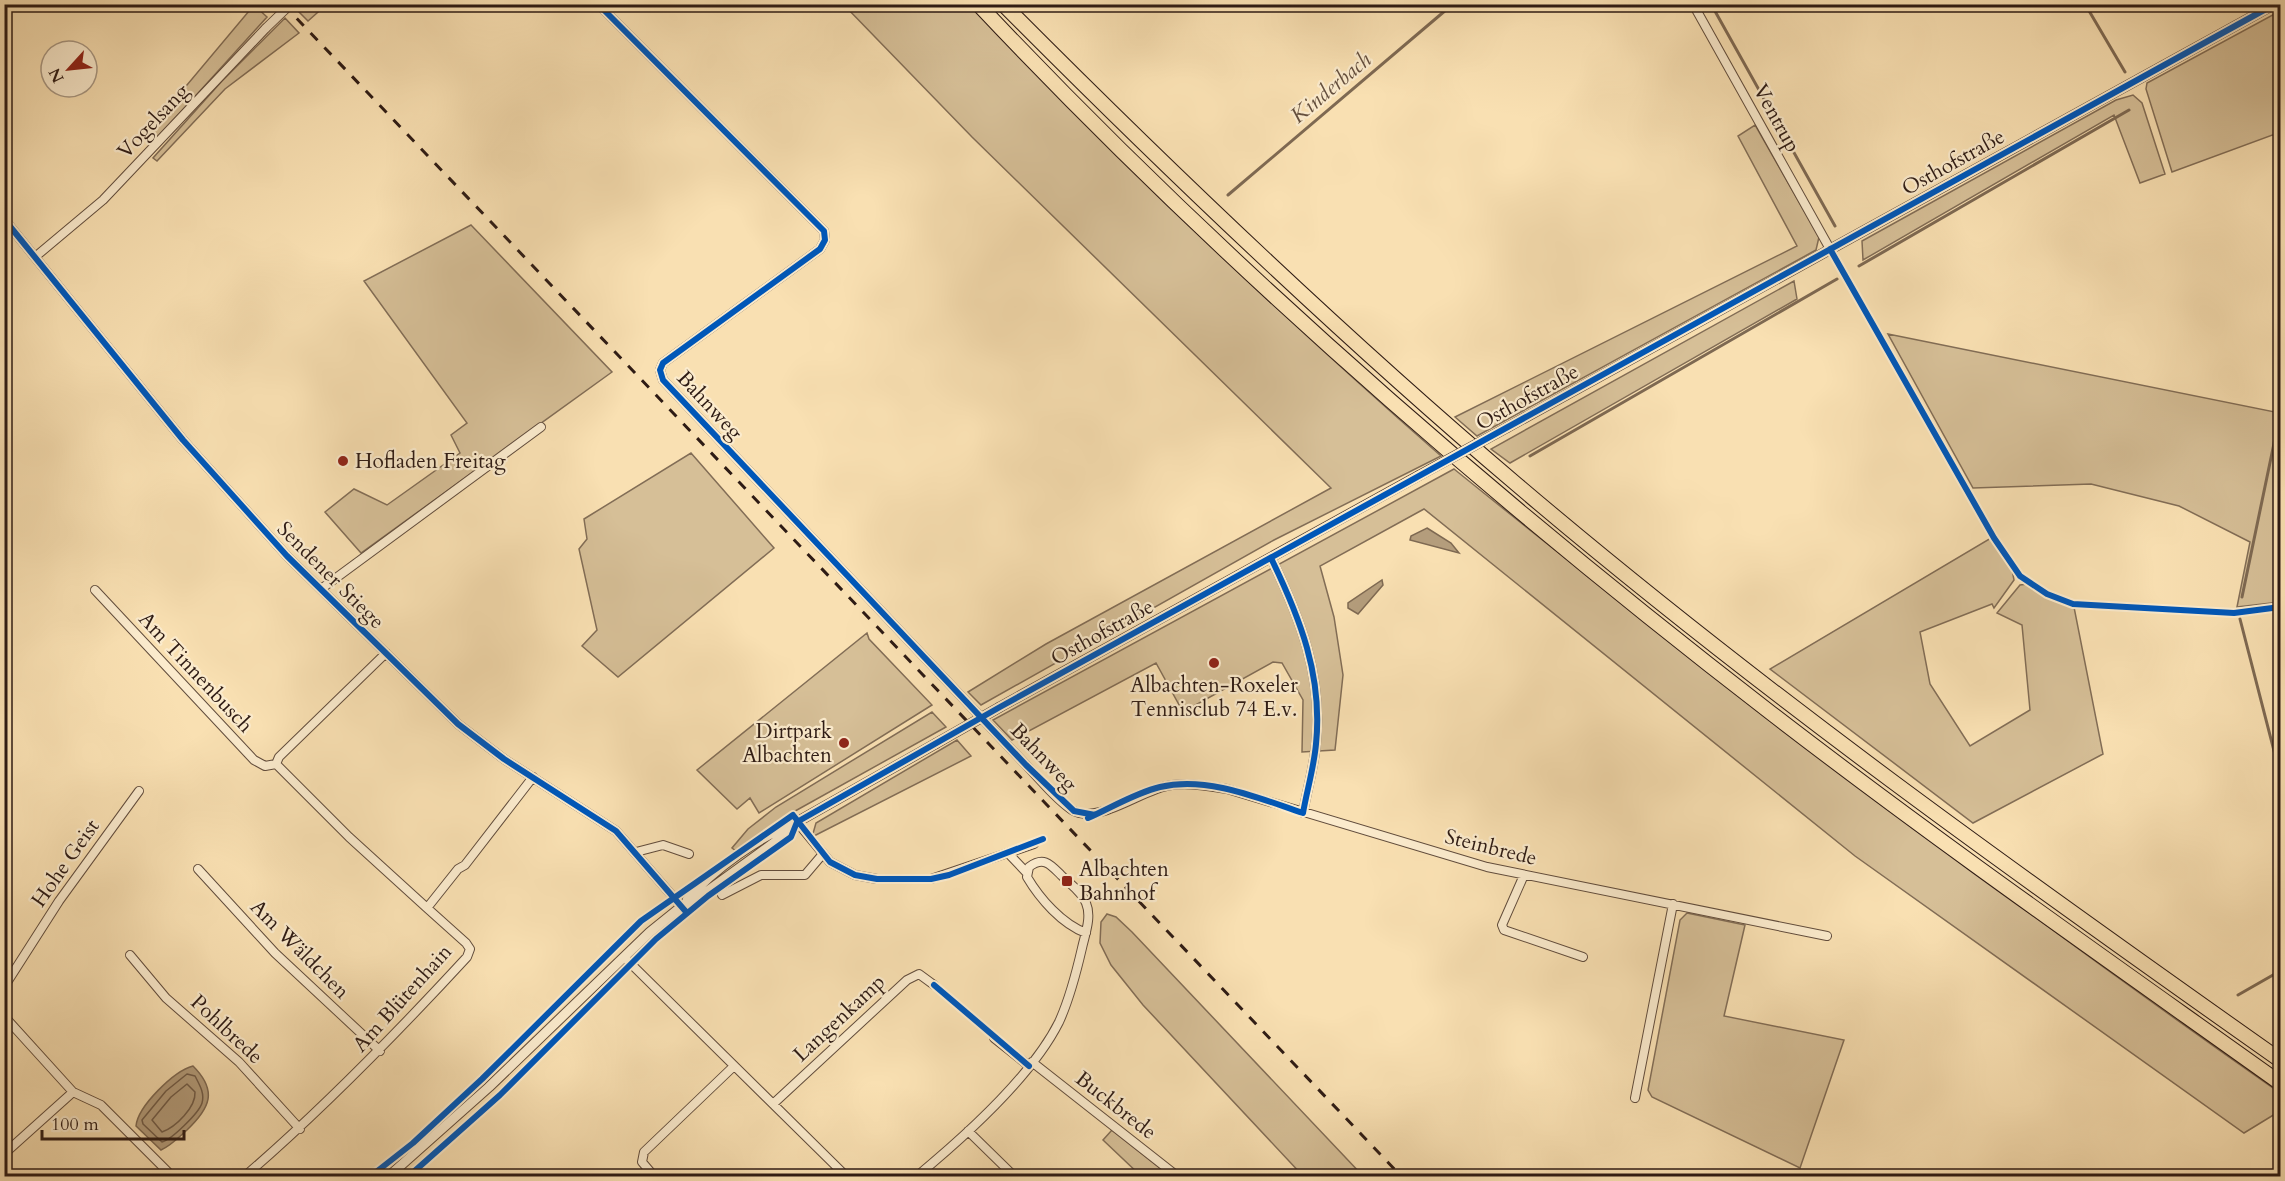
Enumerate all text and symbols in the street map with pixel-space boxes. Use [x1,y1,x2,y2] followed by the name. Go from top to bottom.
[39,39,99,99] north arrow
[1284,45,1378,130] water label: Kinderbach
[44,64,69,87] text: N
[111,77,196,165] street label: Vogelsang
[1746,79,1807,158] street label: Ventrup
[1897,122,2010,203] street label: Osthofstraße
[1471,357,1584,438] street label: Osthofstraße
[670,364,749,446] street label: Bahnweg
[355,447,506,476] place label: Hofladen Freitag
[336,454,350,468] marker: Hofladen Freitag
[270,515,391,636] street label: Sendener Stiege
[1046,592,1159,673] street label: Osthofstraße
[132,605,260,740] street label: Am Tinnenbusch
[1207,656,1221,670] marker: Albachten-Roxeler Tennisclub 74 E.v.
[1130,671,1298,724] place label: Albachten-Roxeler Tennisclub 74 E.v.
[742,717,833,770] place label: Dirtpark Albachten
[1004,717,1084,798] street label: Bahnweg
[837,736,851,750] marker: Dirtpark Albachten
[24,813,107,913] street label: Hohe Geist
[1442,822,1540,873] street label: Steinbrede
[1079,855,1169,908] place label: Albachten Bahnhof
[1060,874,1074,888] marker: Albachten Bahnhof
[243,893,356,1006] street label: Am Wäldchen
[346,938,459,1059] street label: Am Blütenhain
[787,968,892,1069] street label: Langenkamp
[184,988,269,1071] street label: Pohlbrede
[1069,1064,1162,1146] street label: Buckbrede
[42,1103,184,1141] scale bar
[51,1112,99,1137] text: 100 m

